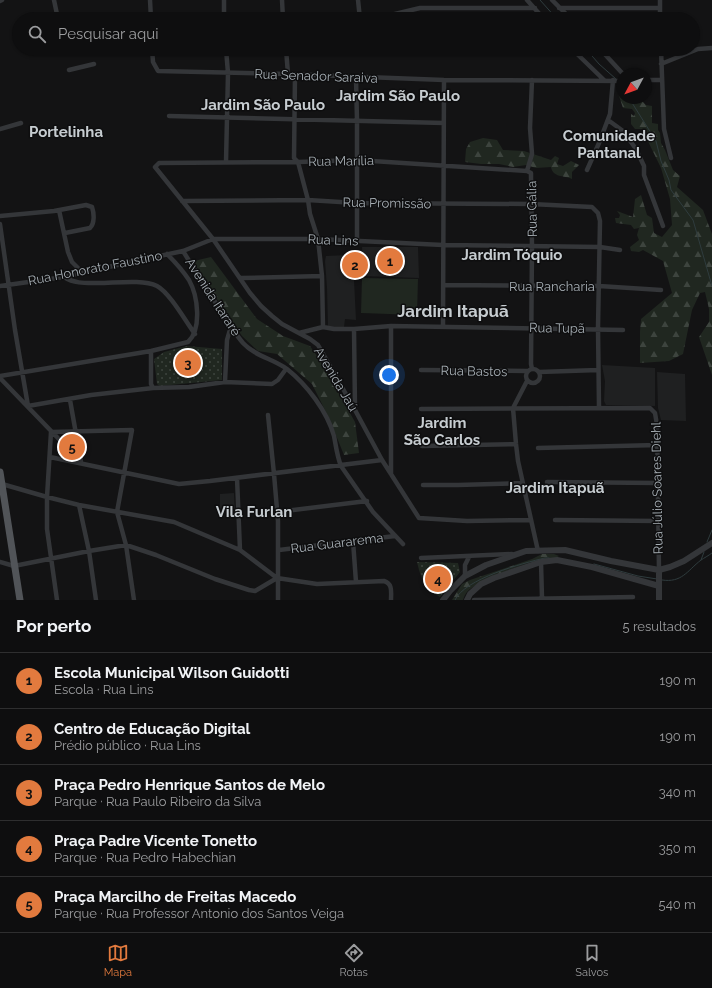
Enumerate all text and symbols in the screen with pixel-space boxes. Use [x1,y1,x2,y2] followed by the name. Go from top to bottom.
[12,12,700,56] search box
[26,23,48,45] icon: search
[58,25,158,43] text: Pesquisar aqui
[254,66,378,86] street label: Rua Senador Saraiva
[616,68,652,104] north arrow
[336,87,460,105] district label: Jardim São Paulo
[201,96,325,114] district label: Jardim São Paulo
[29,123,103,141] district label: Portelinha
[563,127,655,162] district label: Comunidade Pantanal
[308,153,374,169] street label: Rua Marília
[524,181,540,237] street label: Rua Gália
[342,195,432,211] street label: Rua Promissão
[307,232,359,248] street label: Rua Lins
[377,246,403,276] pin: 1
[462,246,562,264] district label: Jardim Tóquio
[27,248,164,288] street label: Rua Honorato Faustino
[342,250,368,280] pin: 2
[182,255,244,339] street label: Avenida Itararé
[509,279,595,294] street label: Rua Rancharia
[397,301,509,321] district label: Jardim Itapuã
[529,320,585,336] street label: Rua Tupã
[311,344,361,414] street label: Avenida Jaú
[175,348,201,378] pin: 3
[440,363,508,379] street label: Rua Bastos
[379,365,399,385] your location
[404,414,480,449] district label: Jardim São Carlos
[648,421,666,554] street label: Rua Júlio Soares Diehl
[59,432,85,462] pin: 5
[506,479,605,497] district label: Jardim Itapuã
[216,503,292,521] district label: Vila Furlan
[290,530,384,556] street label: Rua Guararema
[425,564,451,594] pin: 4
[16,616,91,636] text: Por perto
[623,619,696,634] text: 5 resultados
[54,664,289,682] text: Escola Municipal Wilson Guidotti
[26,673,32,688] text: 1
[660,673,696,688] text: 190 m
[54,682,153,697] text: Escola · Rua Lins
[54,720,250,738] text: Centro de Educação Digital
[25,729,33,744] text: 2
[660,729,696,744] text: 190 m
[54,738,201,753] text: Prédio público · Rua Lins
[54,776,325,794] text: Praça Pedro Henrique Santos de Melo
[25,785,33,800] text: 3
[659,785,696,800] text: 340 m
[54,794,261,809] text: Parque · Rua Paulo Ribeiro da Silva
[54,832,257,850] text: Praça Padre Vicente Tonetto
[25,841,33,856] text: 4
[659,841,696,856] text: 350 m
[54,850,236,865] text: Parque · Rua Pedro Habechian
[54,888,296,906] text: Praça Marcilho de Freitas Macedo
[25,897,33,912] text: 5
[659,897,696,912] text: 540 m
[54,906,344,921] text: Parque · Rua Professor Antonio dos Santos Veiga
[104,942,132,979] tab: Mapa
[339,942,368,979] tab: Rotas
[575,942,608,979] tab: Salvos

